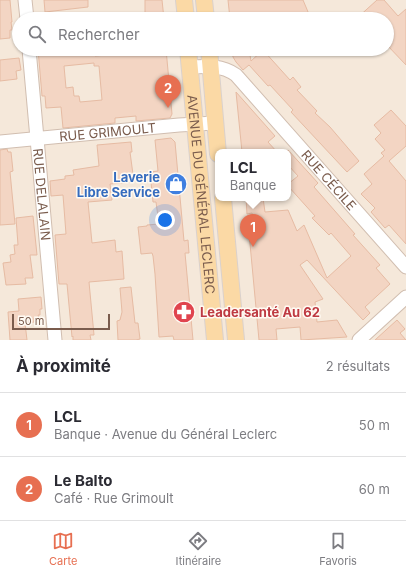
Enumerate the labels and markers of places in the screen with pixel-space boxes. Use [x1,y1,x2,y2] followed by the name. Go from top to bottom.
[155,75,181,108] pin: 2
[77,169,160,200] place label: Laverie Libre Service
[163,171,189,197] shop icon: Laverie Libre Service
[240,214,266,247] pin: 1
[171,299,197,325] pharmacy icon: Leadersanté Au 62
[200,304,320,320] place label: Leadersanté Au 62

